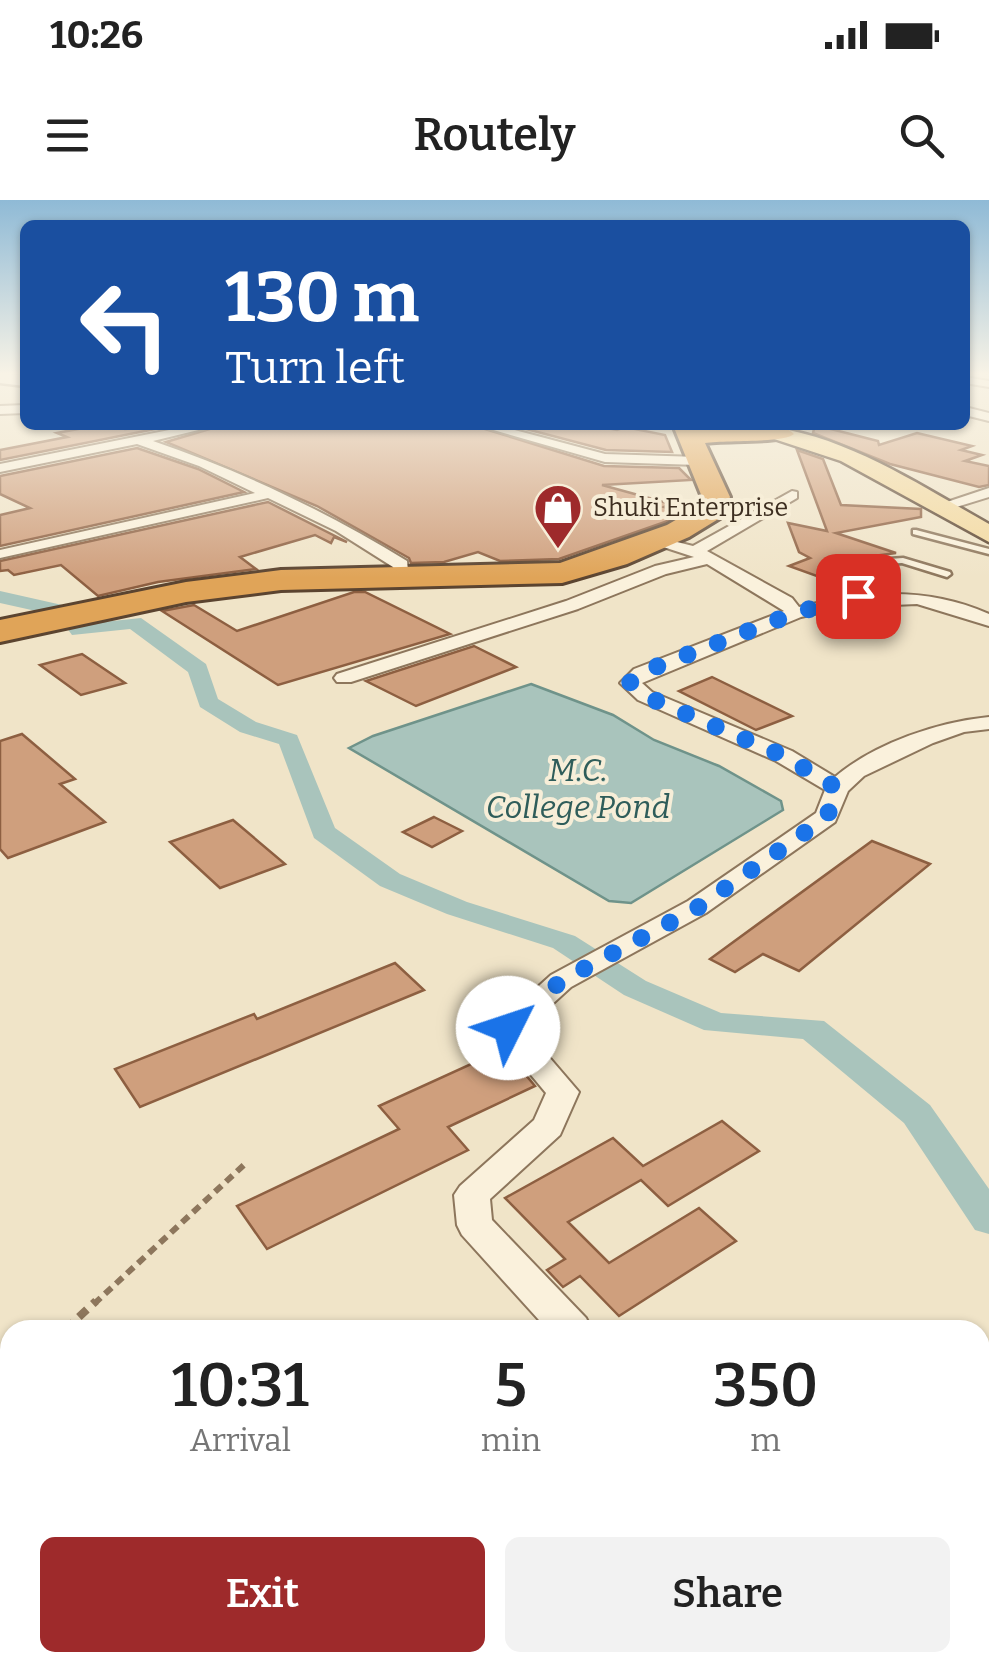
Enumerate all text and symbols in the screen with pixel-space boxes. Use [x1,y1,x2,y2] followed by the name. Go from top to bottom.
[50,12,143,58] text: 10:26
[40,108,95,163] icon: menu
[413,108,576,162] text: Routely
[894,108,949,163] icon: search
[225,256,419,340] text: 130 m
[60,260,190,390] icon: left
[225,341,405,395] text: Turn left
[532,482,584,550] shop icon: Shuki Enterprise
[593,493,788,523] place label: Shuki Enterprise
[816,554,901,639] pin
[831,569,886,624] icon: arrive
[486,751,670,826] water label: M.C. College Pond
[456,976,560,1080] position arrow
[172,1350,309,1422] text: 10:31
[495,1350,527,1422] text: 5
[713,1350,818,1422] text: 350
[190,1421,291,1459] text: Arrival
[481,1421,541,1459] text: min
[750,1421,781,1459] text: m
[40,1537,485,1652] button: Exit
[505,1537,950,1652] button: Share

